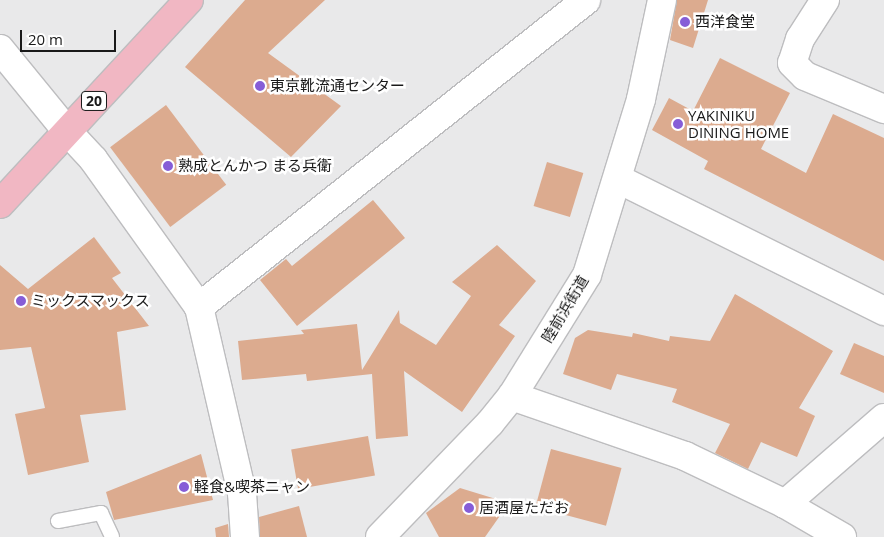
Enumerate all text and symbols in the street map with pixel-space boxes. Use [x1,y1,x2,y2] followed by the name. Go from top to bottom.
[695,13,755,31] place label: 西洋食堂
[679,16,691,28] marker: 西洋食堂
[22,20,119,52] scale bar
[28,29,63,49] text: 20 m
[270,77,405,95] place label: 東京靴流通センター
[254,80,266,92] marker: 東京靴流通センター
[80,90,108,112] road number: 20
[688,106,789,141] place label: YAKINIKU DINING HOME
[672,118,684,130] marker: YAKINIKU DINING HOME
[178,157,332,175] place label: 熟成とんかつ まる兵衛
[162,160,174,172] marker: 熟成とんかつ まる兵衛
[538,272,592,346] street label: 陸前浜街道
[31,292,151,310] place label: ミックスマックス
[15,295,27,307] marker: ミックスマックス
[194,478,310,496] place label: 軽食&喫茶ニャン
[178,481,190,493] marker: 軽食&喫茶ニャン
[479,499,569,517] place label: 居酒屋ただお
[463,502,475,514] marker: 居酒屋ただお

